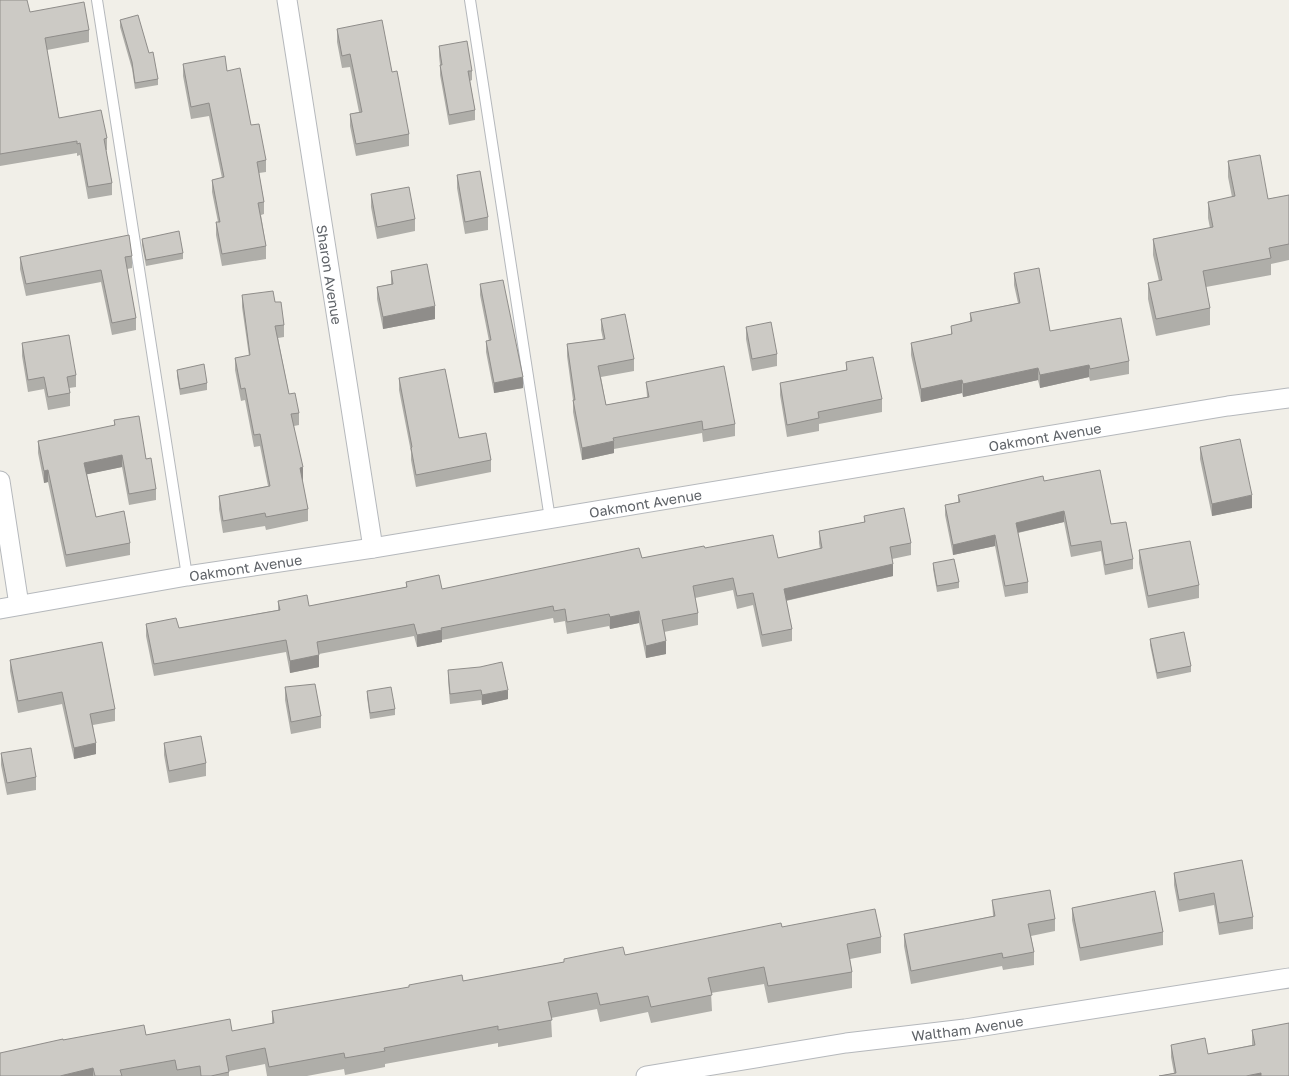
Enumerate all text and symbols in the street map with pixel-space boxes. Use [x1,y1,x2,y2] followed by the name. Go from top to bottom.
[314,224,346,326] street label: Sharon Avenue
[987,419,1102,454] street label: Oakmont Avenue
[588,485,703,521] street label: Oakmont Avenue
[188,550,303,584] street label: Oakmont Avenue
[911,1011,1024,1044] street label: Waltham Avenue

